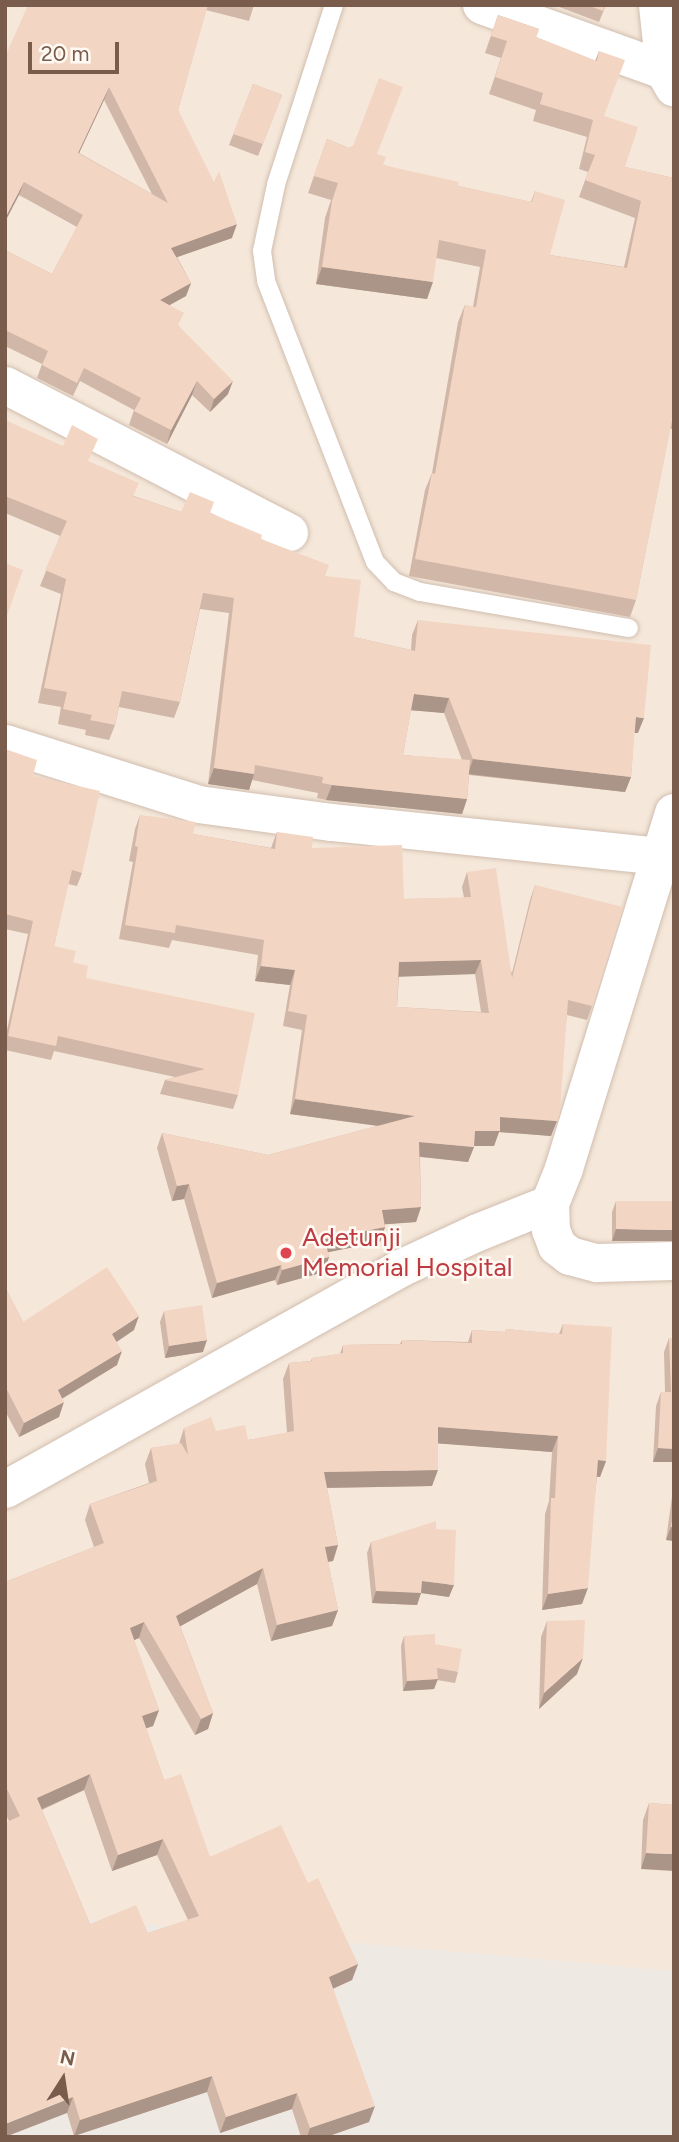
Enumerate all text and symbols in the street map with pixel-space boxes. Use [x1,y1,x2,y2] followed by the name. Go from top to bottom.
[32,28,122,72] scale bar
[41,41,89,66] text: 20 m
[302,1222,512,1284] place label: Adetunji Memorial Hospital
[276,1243,296,1263] marker: Adetunji Memorial Hospital
[28,2044,98,2114] north arrow
[58,2045,77,2071] text: N

